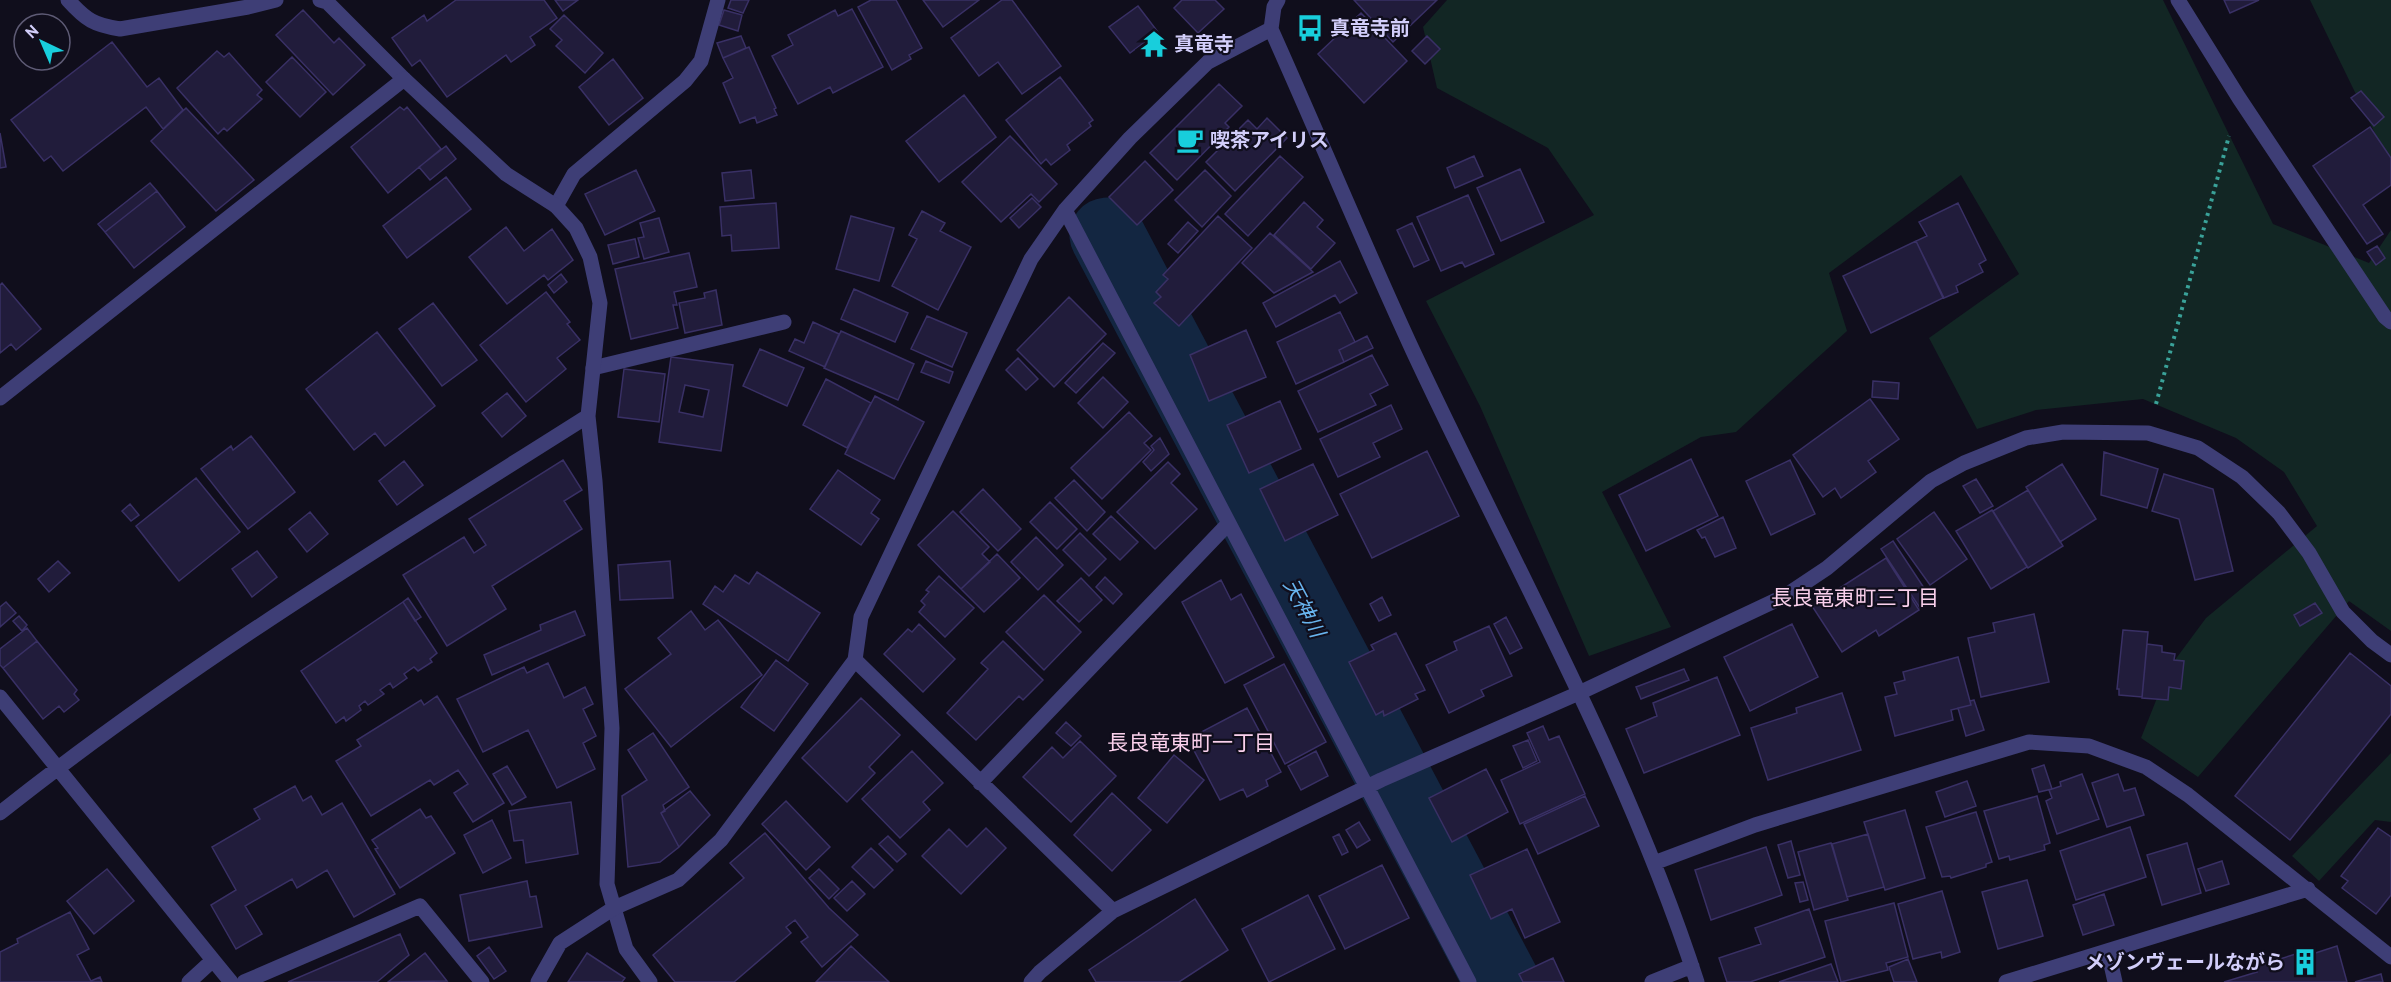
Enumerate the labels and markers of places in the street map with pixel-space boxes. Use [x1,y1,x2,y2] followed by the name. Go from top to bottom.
[1295,13,1325,43] bus stop icon: 真竜寺前
[1330,15,1410,41] place label: 真竜寺前
[1139,29,1169,59] temple icon: 真竜寺
[1174,31,1234,57] place label: 真竜寺
[1175,125,1205,155] cafe icon: 喫茶アイリス
[1210,127,1329,153] place label: 喫茶アイリス
[2290,947,2320,977] building icon: メゾンヴェールながら
[2085,949,2285,975] place label: メゾンヴェールながら

